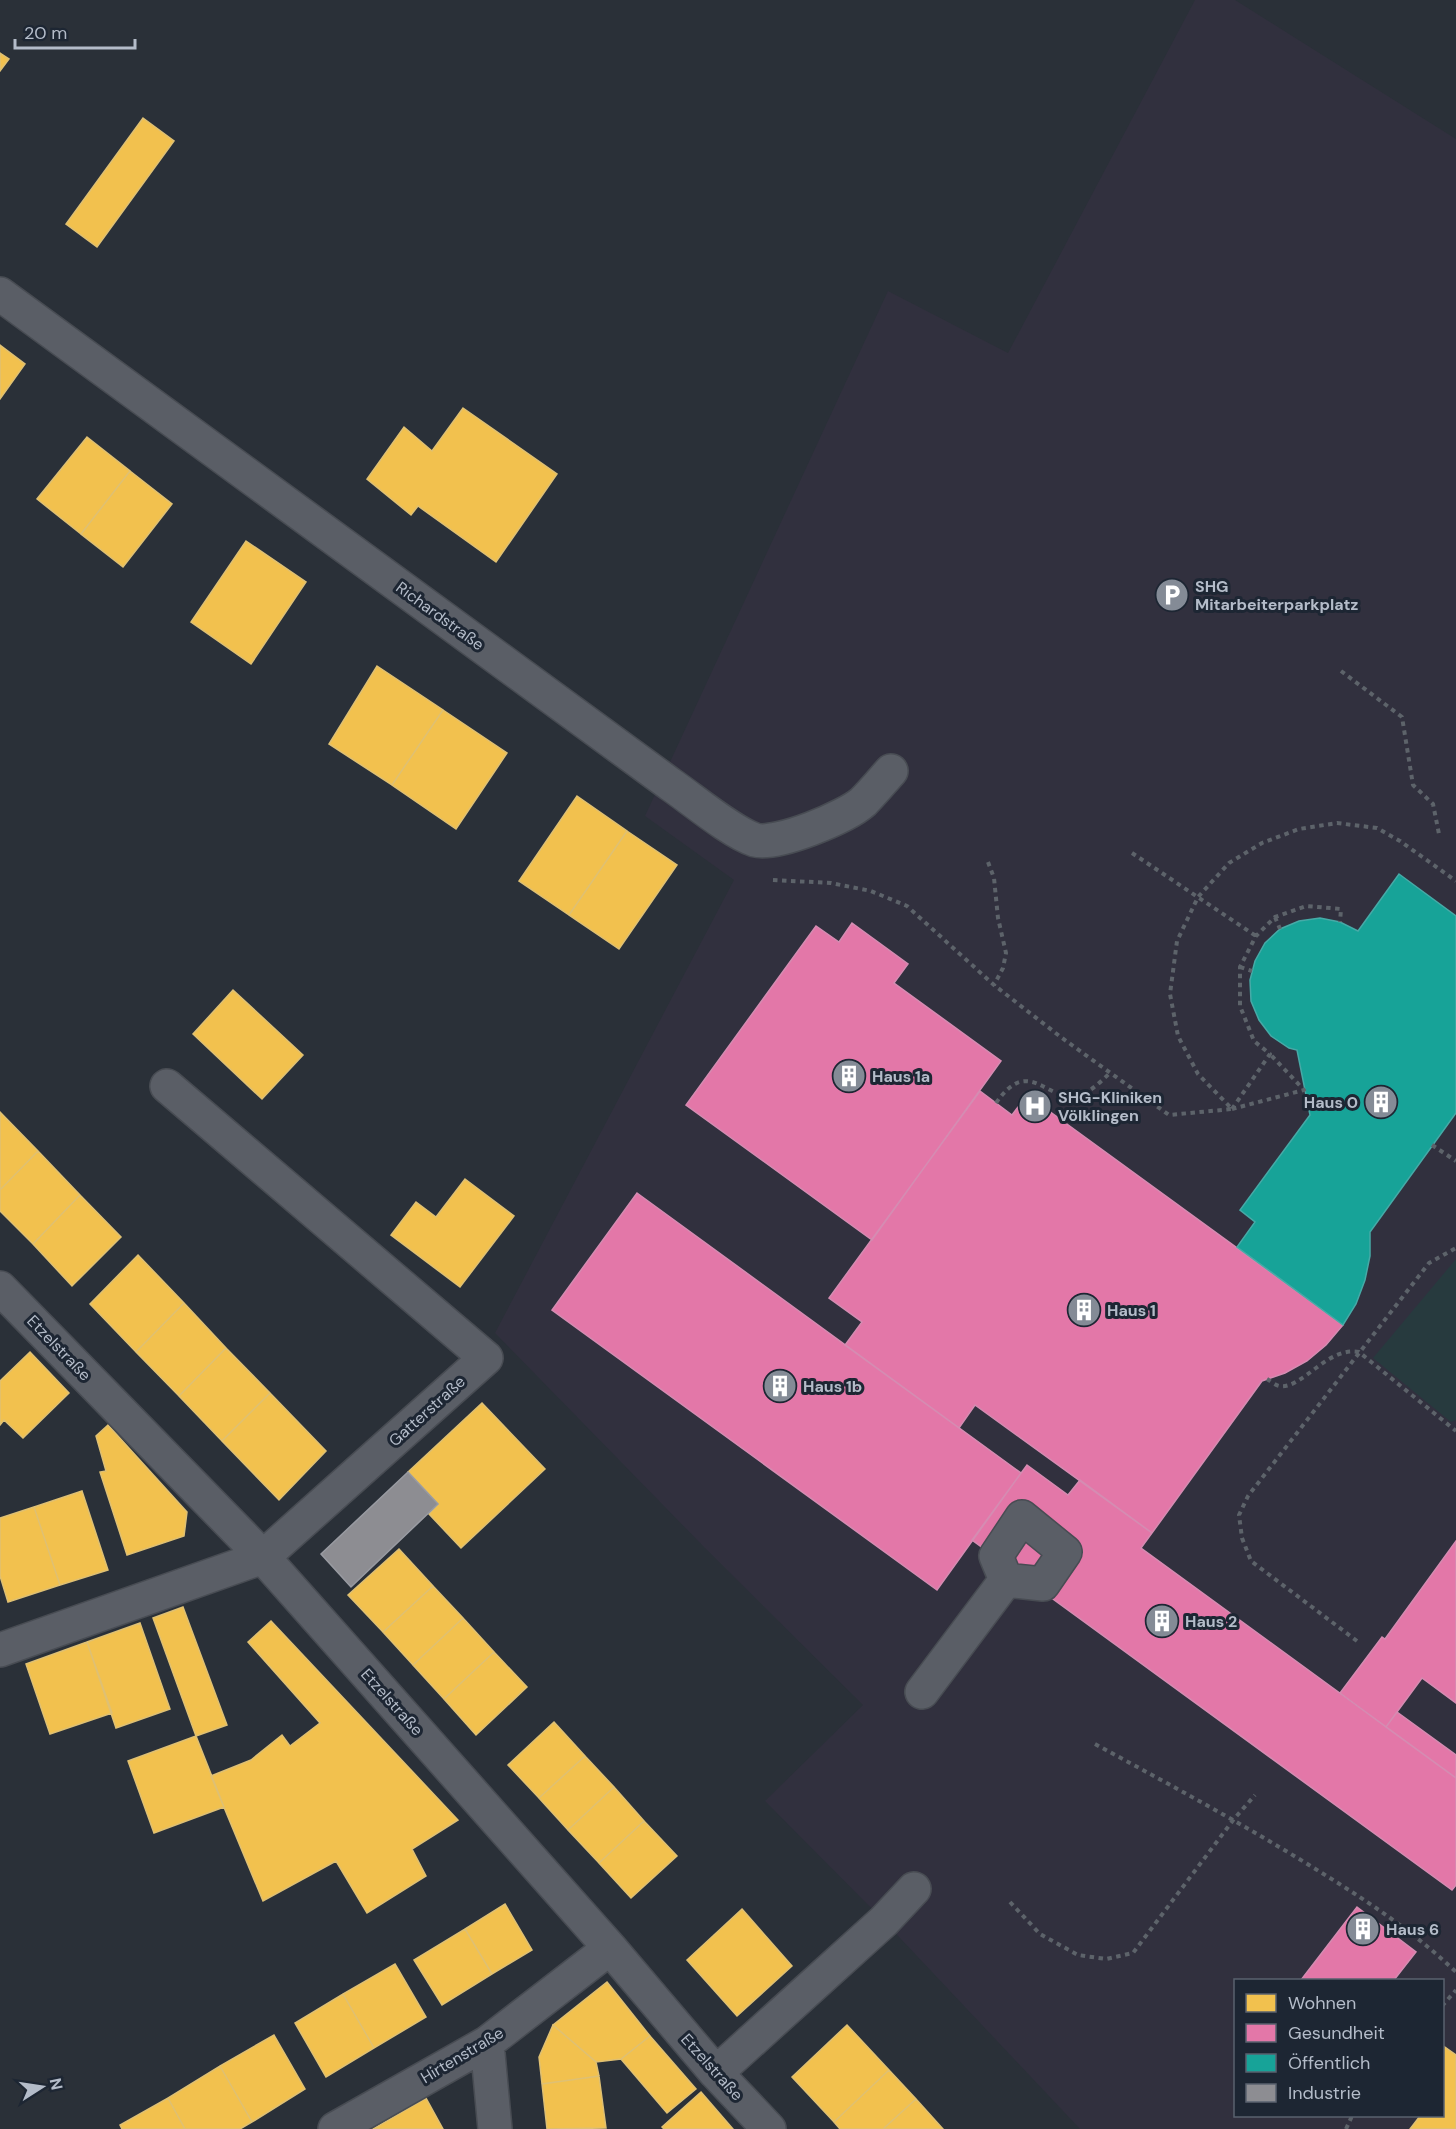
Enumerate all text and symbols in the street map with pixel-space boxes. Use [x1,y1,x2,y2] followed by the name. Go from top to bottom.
[15,12,135,50] scale bar
[24,21,67,45] text: 20 m
[1195,576,1358,615] place label: SHG Mitarbeiterparkplatz
[392,577,488,655] street label: Richardstraße
[1154,577,1190,613] parking icon: SHG Mitarbeiterparkplatz
[831,1058,867,1094] building icon: Haus 1a
[872,1066,930,1087] place label: Haus 1a
[1363,1084,1399,1120] building icon: Haus 0
[1058,1087,1162,1126] place label: SHG-Kliniken Völklingen
[1017,1088,1053,1124] hospital icon: SHG-Kliniken Völklingen
[1304,1092,1358,1113] place label: Haus 0
[1066,1292,1102,1328] building icon: Haus 1
[1107,1300,1156,1321] place label: Haus 1
[23,1311,95,1385] street label: Etzelstraße
[762,1368,798,1404] building icon: Haus 1b
[384,1371,470,1451] street label: Gatterstraße
[803,1376,862,1397] place label: Haus 1b
[1144,1603,1180,1639] building icon: Haus 2
[1185,1611,1237,1632] place label: Haus 2
[356,1664,428,1740] street label: Etzelstraße
[1345,1911,1381,1947] building icon: Haus 6
[1386,1919,1439,1940] place label: Haus 6
[1234,1979,1444,2117] legend
[1288,1991,1356,2015] text: Wohnen
[1288,2021,1385,2045] text: Gesundheit
[417,2022,507,2088] street label: Hirtenstraße
[676,2029,748,2105] street label: Etzelstraße
[1288,2051,1370,2075] text: Öffentlich
[12,2057,72,2117] north arrow
[45,2076,68,2092] text: N
[1288,2081,1361,2105] text: Industrie

